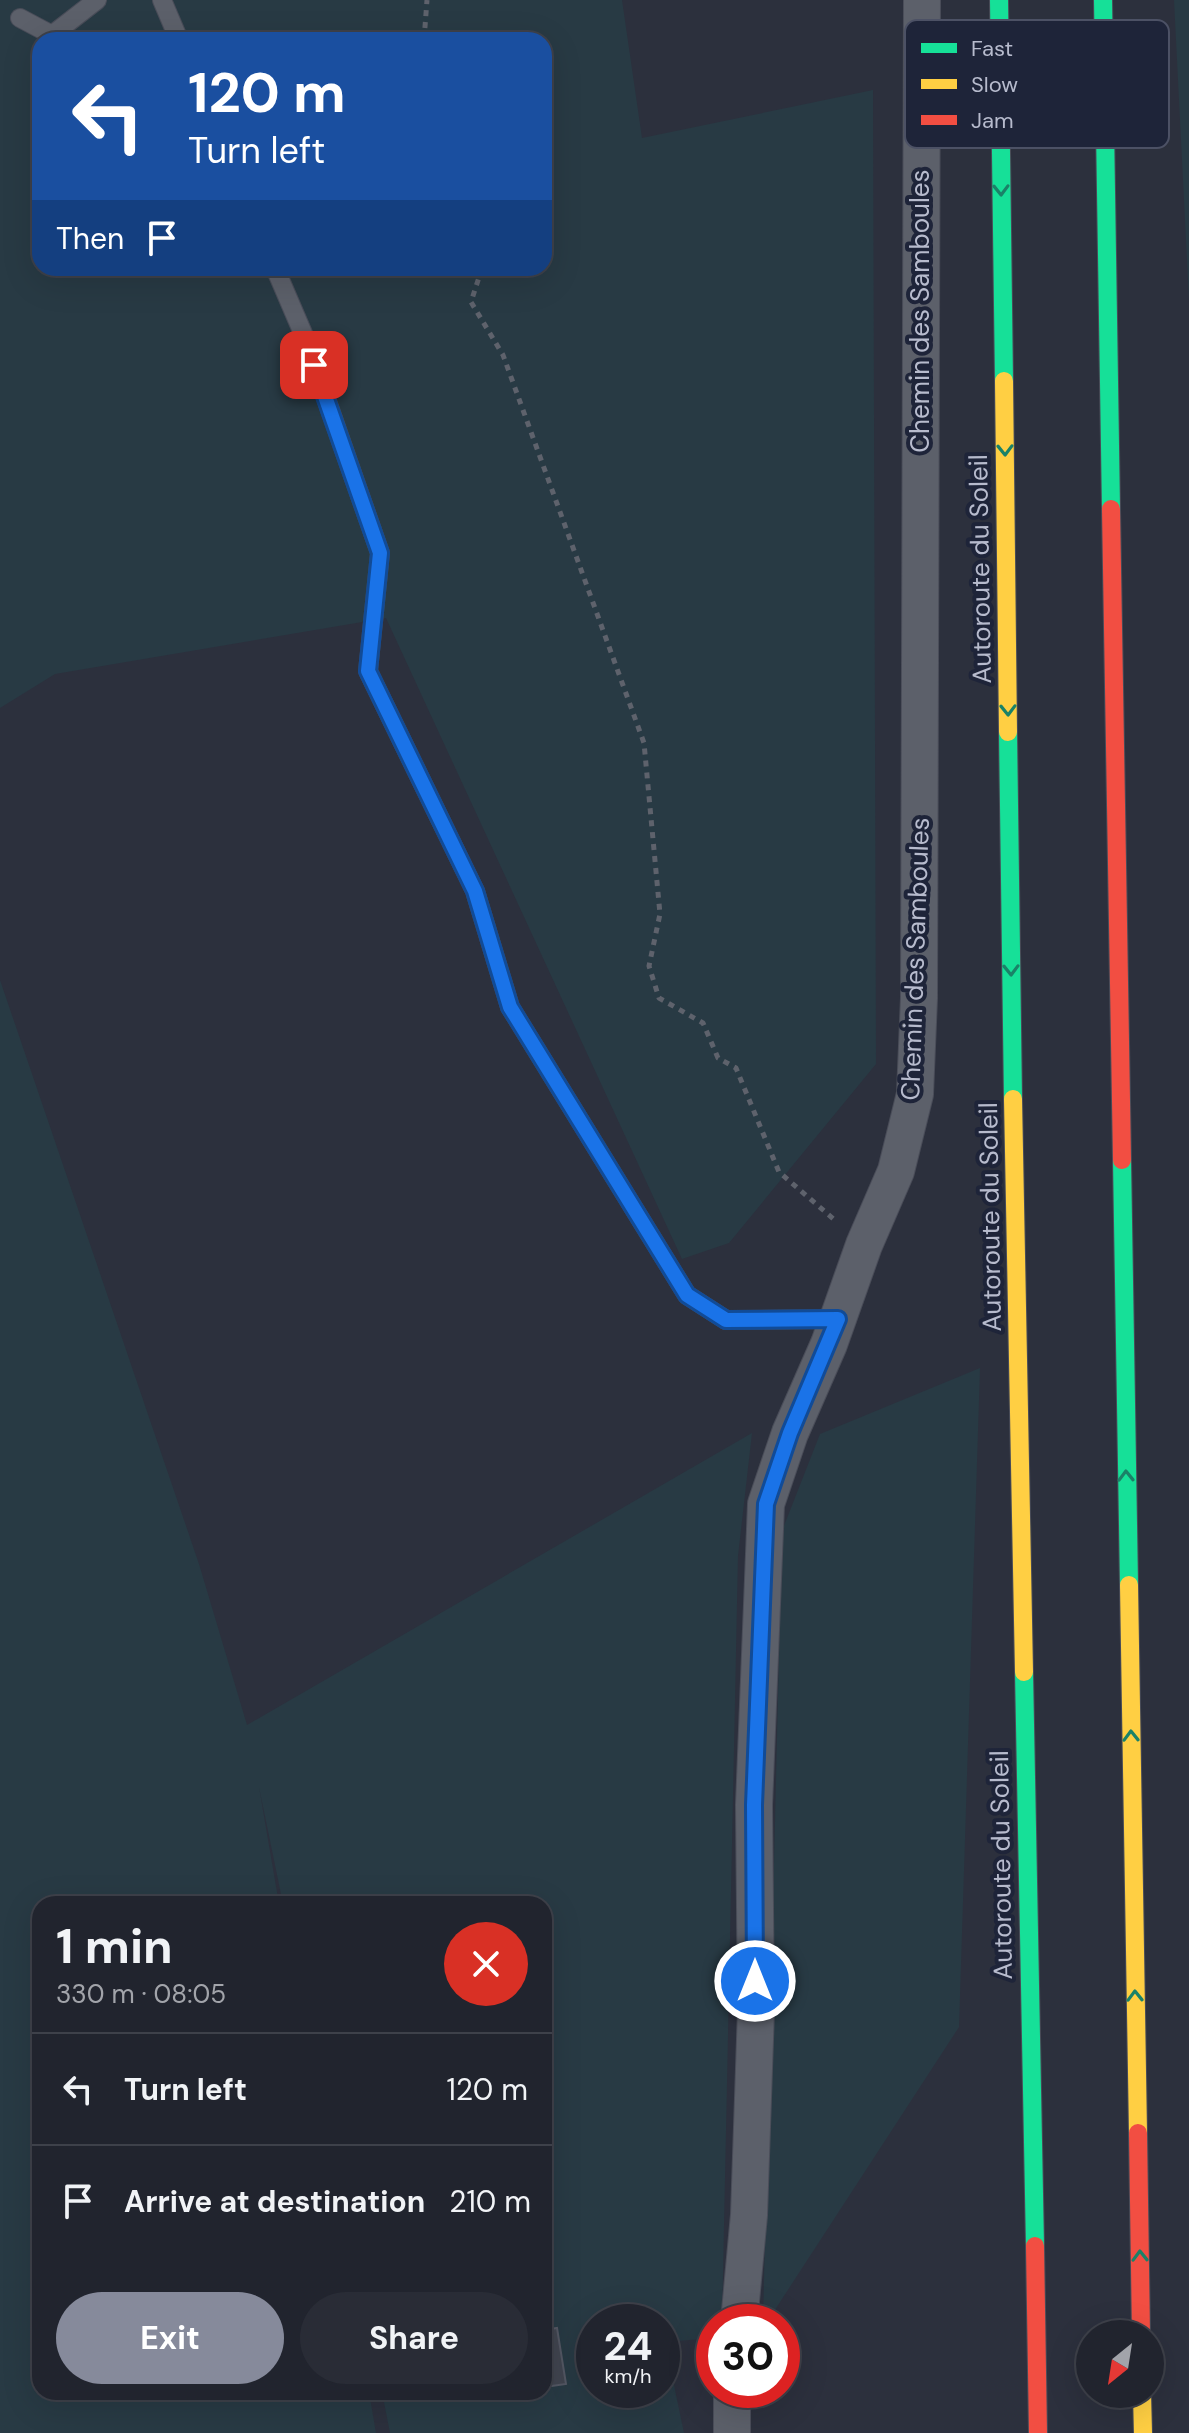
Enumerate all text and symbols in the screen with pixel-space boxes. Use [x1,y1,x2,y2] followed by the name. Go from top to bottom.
[905,20,1169,148] legend
[971,34,1013,63] text: Fast
[188,56,346,129] text: 120 m
[56,64,160,168] icon: left
[971,70,1018,99] text: Slow
[971,106,1014,135] text: Jam
[188,127,325,174] text: Turn left
[903,169,937,453] street label: Chemin des Samboules
[993,184,1010,197] one-way arrow
[140,216,184,260] icon: arrive
[56,219,124,258] text: Then
[280,331,348,399] pin
[292,343,336,387] icon: arrive
[996,444,1013,457] one-way arrow
[961,454,999,684] street label: Autoroute du Soleil
[999,704,1017,717] one-way arrow
[893,817,937,1101] street label: Chemin des Samboules
[1003,964,1020,977] one-way arrow
[971,1102,1009,1332] street label: Autoroute du Soleil
[1118,1469,1135,1482] one-way arrow
[1122,1729,1140,1742] one-way arrow
[982,1750,1020,1980] street label: Autoroute du Soleil
[56,1915,173,1978] text: 1 min
[444,1922,528,2006] button: close
[713,1939,797,2023] position arrow
[56,1977,226,2011] text: 330 m · 08:05
[1127,1989,1144,2002] one-way arrow
[56,2067,100,2111] icon: left
[124,2070,247,2109] text: Turn left
[446,2070,528,2109] text: 120 m
[56,2179,100,2223] icon: arrive
[124,2182,425,2221] text: Arrive at destination
[449,2182,531,2221] text: 210 m
[1131,2249,1149,2262] one-way arrow
[56,2292,284,2384] button: Exit
[300,2292,528,2384] button: Share
[696,2304,800,2408] speed limit sign: 30
[604,2320,652,2372] text: 24
[1076,2320,1164,2408] north arrow
[1076,2320,1164,2408] map controls
[604,2363,652,2389] text: km/h

